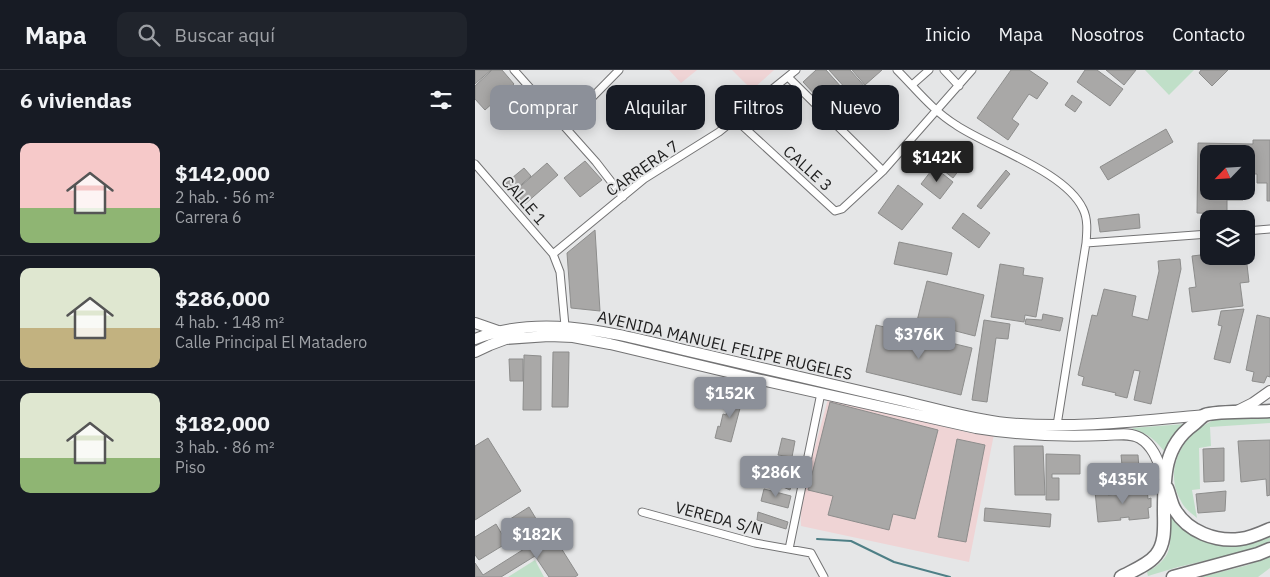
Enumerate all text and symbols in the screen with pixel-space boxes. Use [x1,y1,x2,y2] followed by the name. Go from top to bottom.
[117,12,467,57] search box
[25,19,87,51] text: Mapa
[135,21,163,49] icon: search
[175,23,275,47] text: Buscar aquí
[925,23,971,46] text: Inicio
[999,23,1043,46] text: Mapa
[1071,23,1144,46] text: Nosotros
[1172,23,1245,46] text: Contacto
[490,85,596,130] chip: Comprar
[606,85,705,130] chip: Alquilar
[715,85,802,130] chip: Filtros
[812,85,899,130] chip: Nuevo
[20,86,132,114] text: 6 viviendas
[427,86,455,114] icon: filters
[602,136,682,200] street label: CARRERA 7
[902,140,972,183] pin: $142K
[779,141,837,195] street label: CALLE 3
[1200,145,1255,200] north arrow
[1200,145,1255,265] map controls
[912,147,962,167] text: $142K
[175,159,270,187] text: $142,000
[60,163,120,223] icon: home
[497,171,551,229] street label: CALLE 1
[175,187,275,207] text: 2 hab. · 56 m²
[175,207,242,227] text: Carrera 6
[1200,210,1255,265] button: layers
[175,284,270,312] text: $286,000
[60,288,120,348] icon: home
[596,306,854,384] street label: AVENIDA MANUEL FELIPE RUGELES
[175,312,284,332] text: 4 hab. · 148 m²
[884,318,954,360] pin: $376K
[894,324,944,344] text: $376K
[175,332,367,352] text: Calle Principal El Matadero
[695,376,765,419] pin: $152K
[705,383,755,403] text: $152K
[175,409,270,437] text: $182,000
[60,413,120,473] icon: home
[175,437,275,457] text: 3 hab. · 86 m²
[741,456,811,498] pin: $286K
[175,457,205,477] text: Piso
[751,462,801,482] text: $286K
[1088,462,1158,505] pin: $435K
[1098,469,1148,489] text: $435K
[673,497,765,539] street label: VEREDA S/N
[502,518,572,560] pin: $182K
[512,524,562,544] text: $182K

